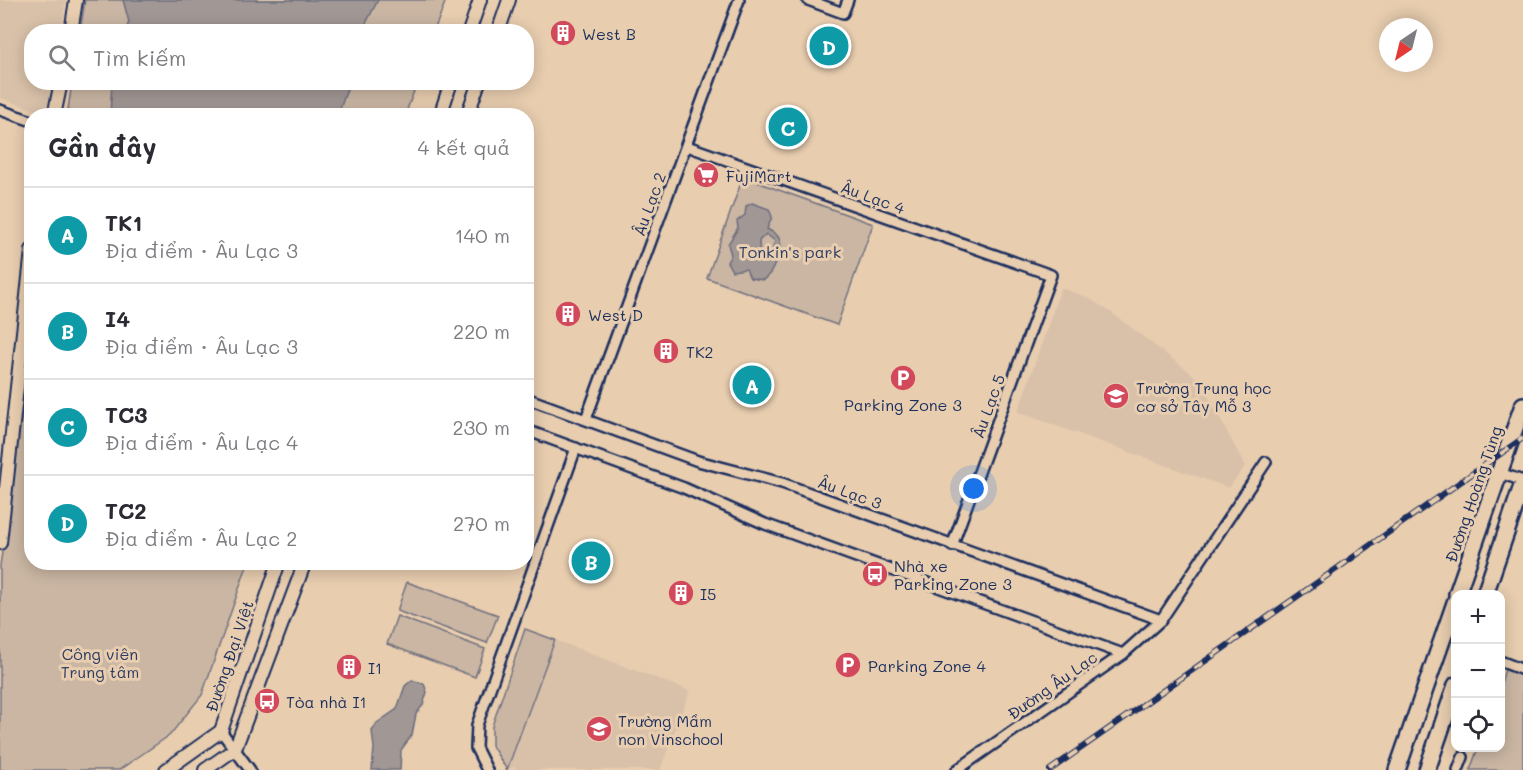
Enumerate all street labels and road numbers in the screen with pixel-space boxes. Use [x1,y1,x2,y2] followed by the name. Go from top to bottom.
[628,169,670,239] street label: Âu Lạc 2
[838,176,908,218] street label: Âu Lạc 4
[967,371,1009,441] street label: Âu Lạc 5
[1440,423,1506,565] street label: Đường Hoàng Tùng
[815,471,885,513] street label: Âu Lạc 3
[200,597,258,715] street label: Đường Đại Việt
[1003,646,1101,724] street label: Đường Âu Lạc

